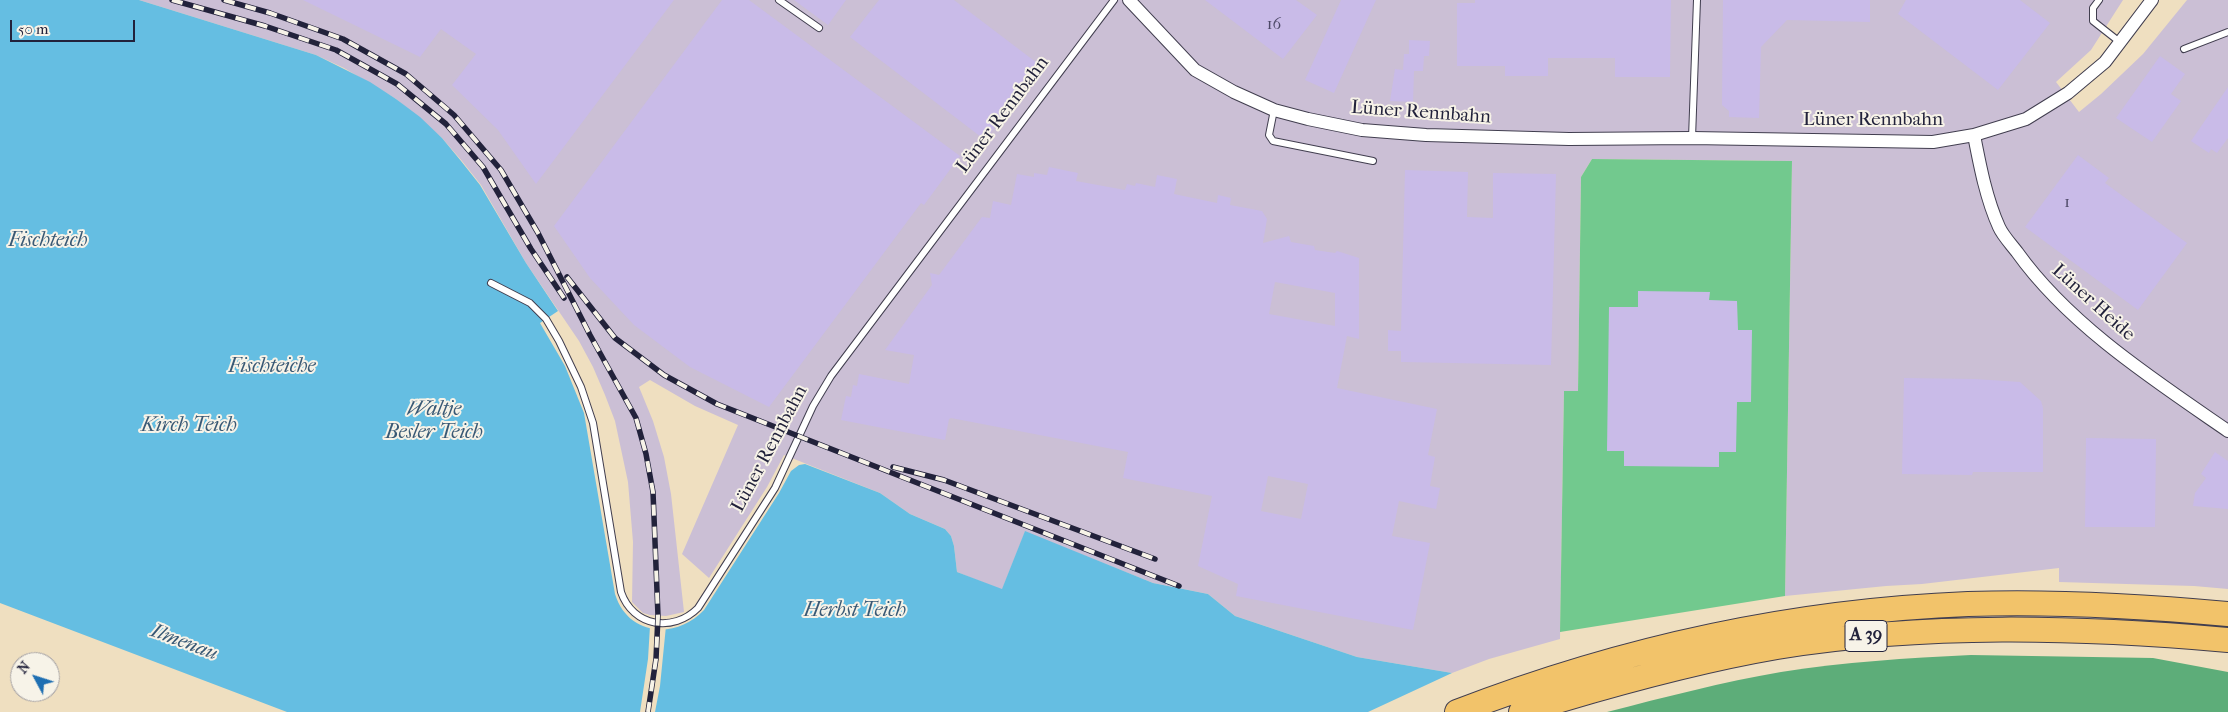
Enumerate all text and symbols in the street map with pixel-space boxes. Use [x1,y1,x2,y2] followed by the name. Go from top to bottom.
[12,10,138,42] scale bar
[1267,15,1281,35] house number: 16
[18,20,48,38] text: 50 m
[952,52,1054,178] street label: Lüner Rennbahn
[1350,97,1492,129] street label: Lüner Rennbahn
[1803,109,1943,131] street label: Lüner Rennbahn
[2064,193,2070,213] house number: 1
[8,229,88,253] water label: Fischteich
[2047,260,2139,346] street label: Lüner Heide
[228,355,316,379] water label: Fischteiche
[727,382,813,516] street label: Lüner Rennbahn
[385,398,483,445] water label: Waltje Besler Teich
[141,414,237,438] water label: Kirch Teich
[804,599,906,623] water label: Herbst Teich
[147,619,221,667] water label: Ilmenau
[1845,620,1887,652] road number: A 39
[10,652,60,702] north arrow
[14,658,34,677] text: N

